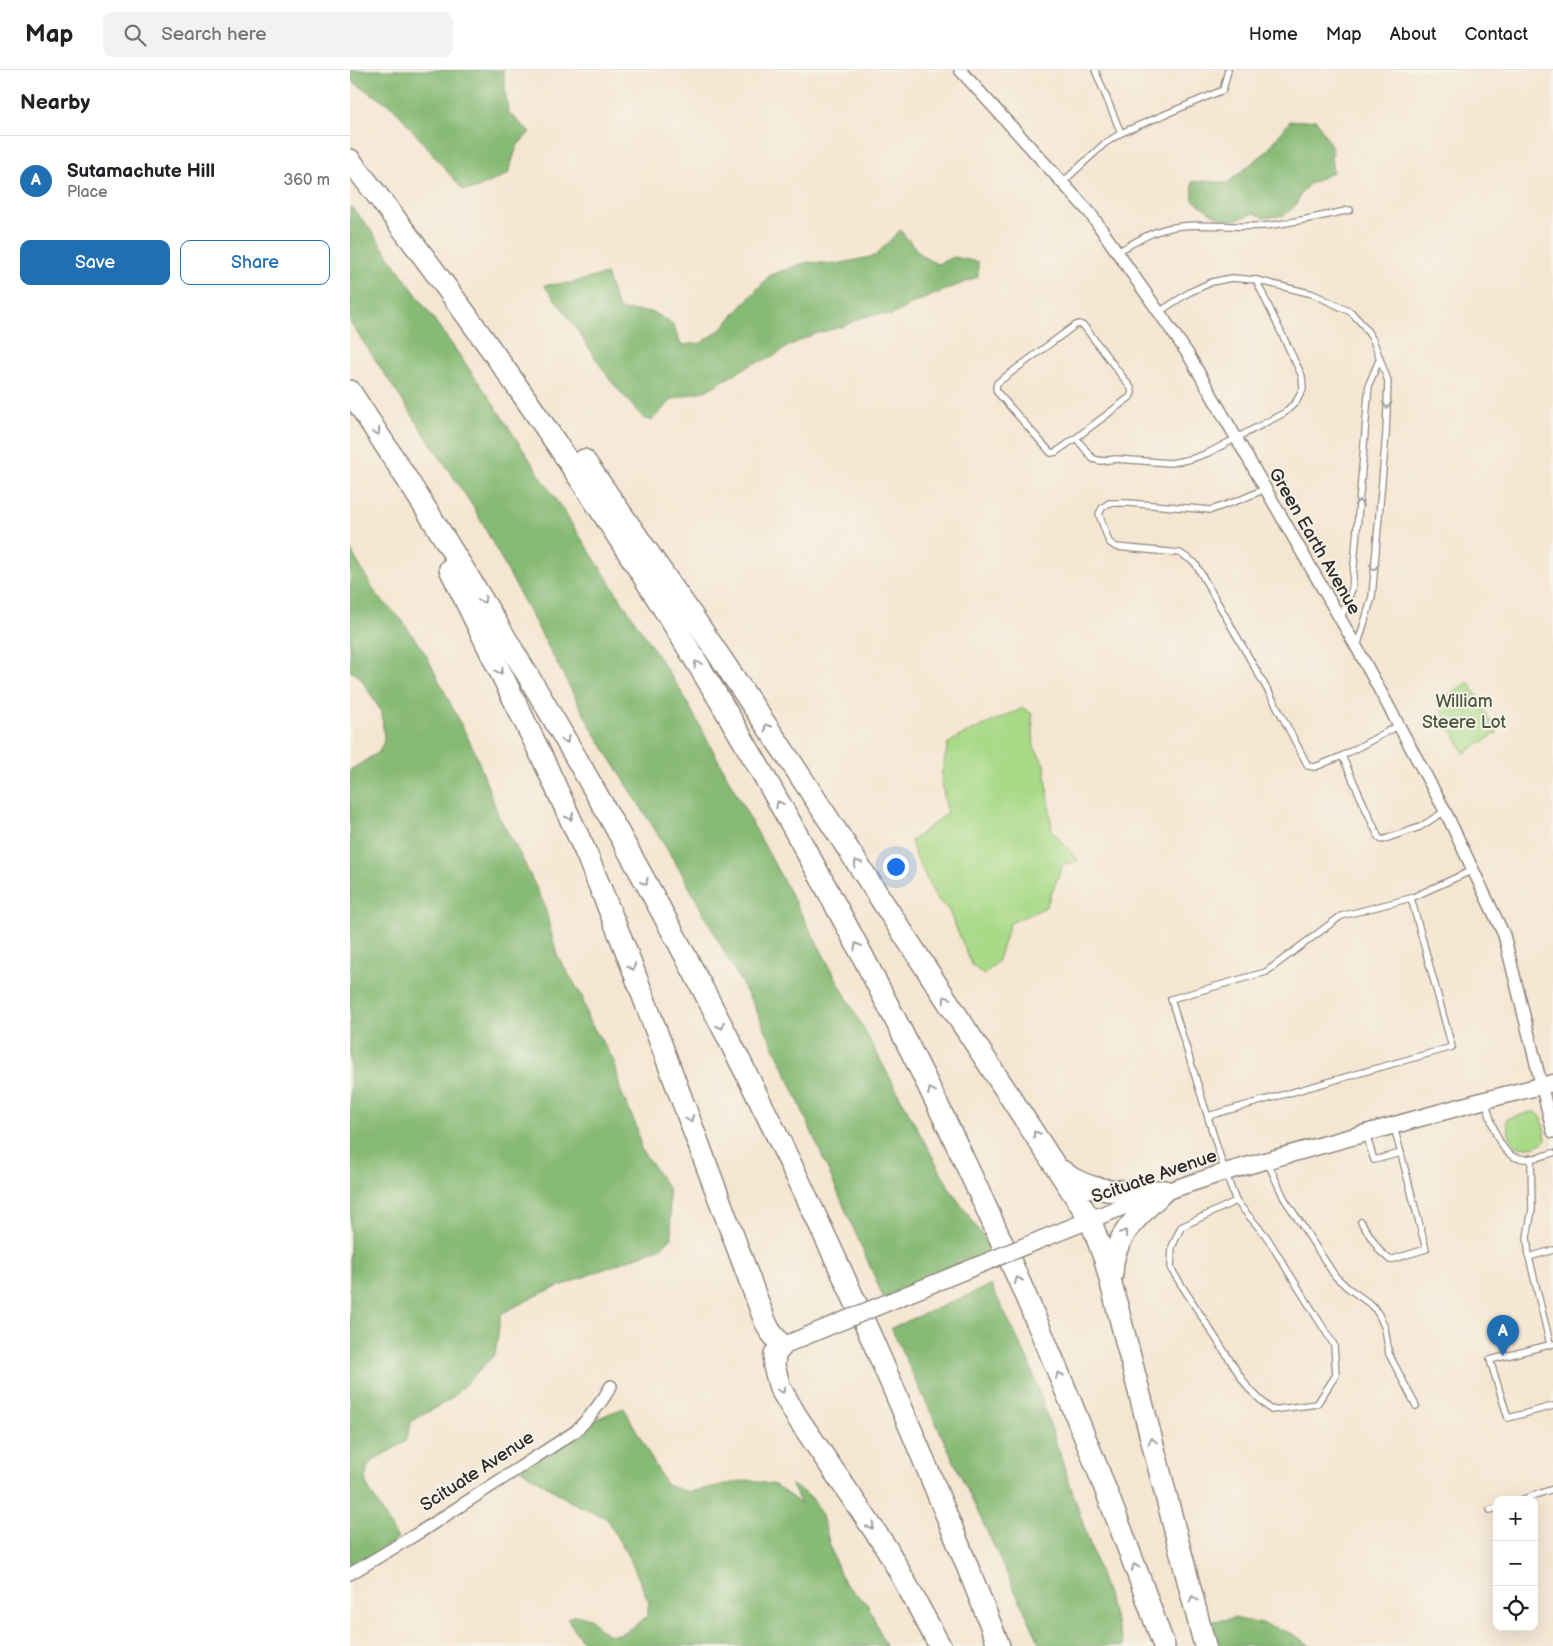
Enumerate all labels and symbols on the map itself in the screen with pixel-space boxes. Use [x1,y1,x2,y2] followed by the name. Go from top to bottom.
[1382,401,1393,409] one-way arrow
[370,426,380,435] one-way arrow
[1264,464,1365,618] street label: Green Earth Avenue
[1353,499,1364,507] one-way arrow
[1369,563,1380,571] one-way arrow
[477,595,487,604] one-way arrow
[694,660,704,669] one-way arrow
[494,666,504,675] one-way arrow
[1422,691,1507,733] park label: William Steere Lot
[764,724,773,733] one-way arrow
[560,735,570,744] one-way arrow
[776,800,786,809] one-way arrow
[564,812,575,821] one-way arrow
[883,854,909,880] your location
[854,859,863,868] one-way arrow
[639,877,649,886] one-way arrow
[853,943,863,952] one-way arrow
[626,962,637,971] one-way arrow
[943,995,952,1004] one-way arrow
[715,1021,725,1030] one-way arrow
[927,1087,937,1096] one-way arrow
[684,1115,694,1123] one-way arrow
[1032,1131,1042,1140] one-way arrow
[1089,1145,1220,1208] street label: Scituate Avenue
[1118,1230,1127,1239] one-way arrow
[1014,1276,1025,1285] one-way arrow
[1487,1315,1519,1356] pin: A
[1055,1371,1066,1380] one-way arrow
[776,1385,786,1394] one-way arrow
[417,1427,538,1516] street label: Scituate Avenue
[1147,1437,1158,1446] one-way arrow
[865,1520,874,1529] one-way arrow
[1131,1563,1141,1572] one-way arrow
[1188,1595,1198,1603] one-way arrow

